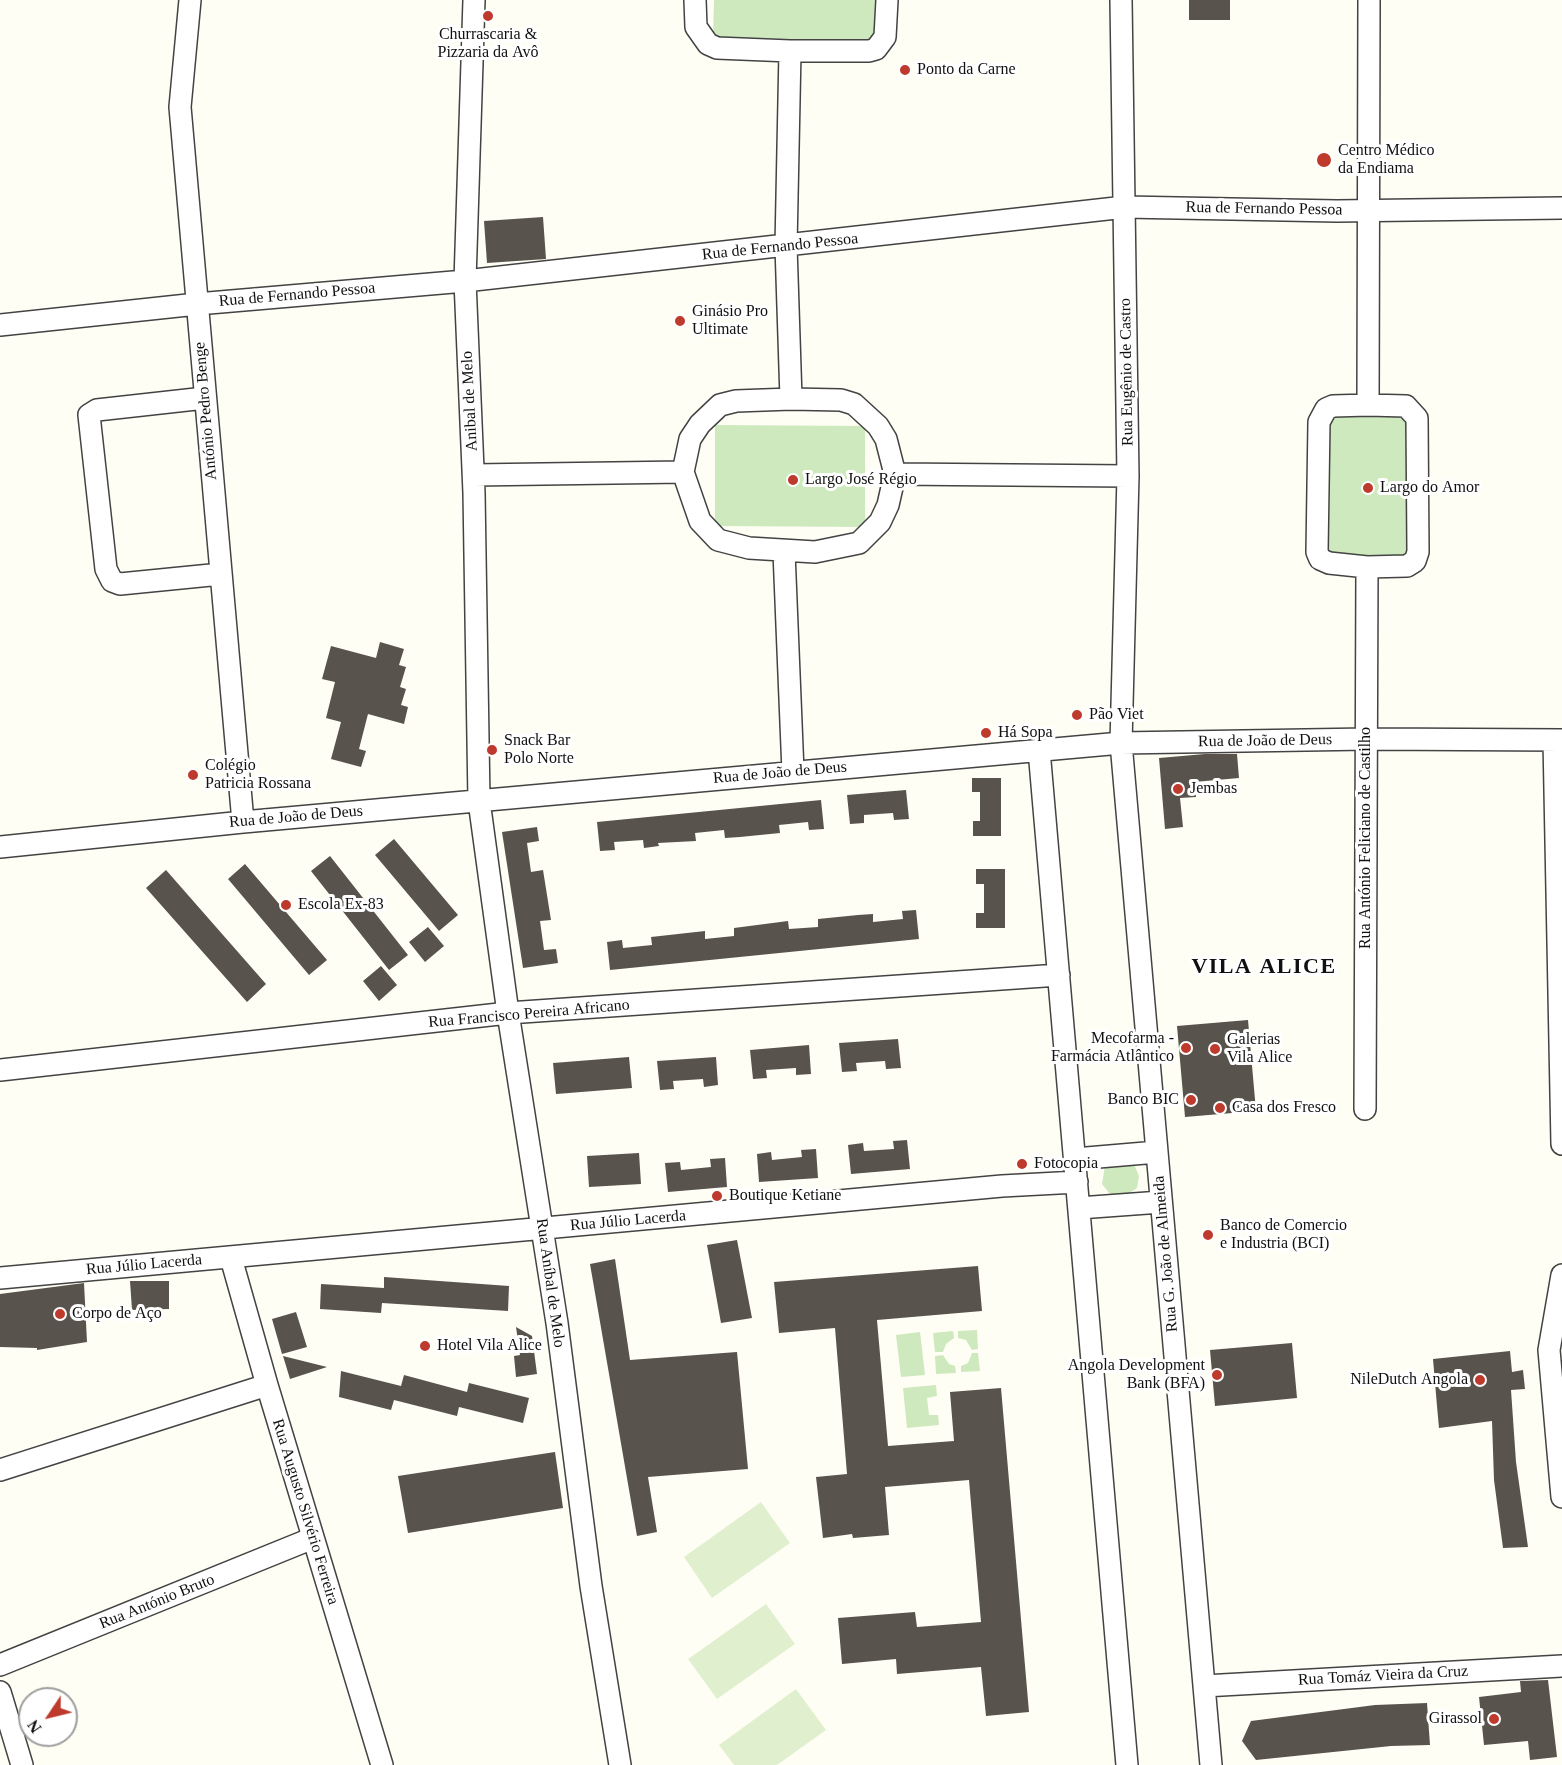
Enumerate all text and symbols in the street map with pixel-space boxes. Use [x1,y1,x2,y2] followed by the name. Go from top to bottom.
[481,9,495,23] marker: Churrascaria & Pizzaria da Avô
[438,25,538,63] place label: Churrascaria & Pizzaria da Avô
[917,60,1016,80] place label: Ponto da Carne
[898,63,912,77] marker: Ponto da Carne
[1338,141,1434,179] place label: Centro Médico da Endiama
[1315,151,1333,169] marker: Centro Médico da Endiama
[1185,198,1343,220] street label: Rua de Fernando Pessoa
[701,229,859,265] street label: Rua de Fernando Pessoa
[218,279,376,311] street label: Rua de Fernando Pessoa
[1116,298,1138,446] street label: Rua Eugênio de Castro
[692,302,768,340] place label: Ginásio Pro Ultimate
[673,314,687,328] marker: Ginásio Pro Ultimate
[190,341,222,481] street label: António Pedro Benge
[458,350,482,452] street label: Anibal de Melo
[805,470,917,490] place label: Largo José Régio
[786,473,800,487] marker: Largo José Régio
[1380,478,1479,498] place label: Largo do Amor
[1361,481,1375,495] marker: Largo do Amor
[1089,705,1144,725] place label: Pão Viet
[1070,708,1084,722] marker: Pão Viet
[998,723,1053,743] place label: Há Sopa
[979,726,993,740] marker: Há Sopa
[1356,727,1376,949] street label: Rua António Feliciano de Castilho
[1198,730,1332,752] street label: Rua de João de Deus
[504,731,574,769] place label: Snack Bar Polo Norte
[485,743,499,757] marker: Snack Bar Polo Norte
[205,756,311,794] place label: Colégio Patricia Rossana
[712,758,848,788] street label: Rua de João de Deus
[186,768,200,782] marker: Colégio Patricia Rossana
[1190,779,1237,799] place label: Jembas
[1171,782,1185,796] marker: Jembas
[228,802,364,832] street label: Rua de João de Deus
[298,895,384,915] place label: Escola Ex-83
[279,898,293,912] marker: Escola Ex-83
[1191,954,1337,980] district label: VILA ALICE
[427,996,631,1032] street label: Rua Francisco Pereira Africano
[1051,1029,1174,1067] place label: Mecofarma - Farmácia Atlântico
[1227,1030,1292,1068] place label: Galerias Vila Alice
[1179,1041,1193,1055] marker: Mecofarma - Farmácia Atlântico
[1208,1042,1222,1056] marker: Galerias Vila Alice
[1107,1090,1179,1110] place label: Banco BIC
[1184,1093,1198,1107] marker: Banco BIC
[1232,1098,1336,1118] place label: Casa dos Fresco
[1213,1101,1227,1115] marker: Casa dos Fresco
[1034,1154,1098,1174] place label: Fotocopia
[1015,1157,1029,1171] marker: Fotocopia
[1150,1175,1182,1333] street label: Rua G. João de Almeida
[729,1186,841,1206] place label: Boutique Ketiane
[710,1189,724,1203] marker: Boutique Ketiane
[569,1206,687,1236] street label: Rua Júlio Lacerda
[1220,1216,1347,1254] place label: Banco de Comercio e Industria (BCI)
[531,1217,569,1349] street label: Rua Aníbal de Melo
[1201,1228,1215,1242] marker: Banco de Comercio e Industria (BCI)
[85,1250,203,1280] street label: Rua Júlio Lacerda
[72,1304,162,1324] place label: Corpo de Aço
[53,1307,67,1321] marker: Corpo de Aço
[437,1336,542,1356] place label: Hotel Vila Alice
[418,1339,432,1353] marker: Hotel Vila Alice
[1068,1356,1205,1394] place label: Angola Development Bank (BFA)
[1210,1368,1224,1382] marker: Angola Development Bank (BFA)
[1350,1370,1468,1390] place label: NileDutch Angola
[1473,1373,1487,1387] marker: NileDutch Angola
[268,1417,342,1607] street label: Rua Augusto Silvério Ferreira
[97,1570,217,1634] street label: Rua António Bruto
[1297,1662,1469,1690] street label: Rua Tomáz Vieira da Cruz
[18,1687,78,1747] north arrow
[1429,1709,1482,1729] place label: Girassol
[1487,1712,1501,1726] marker: Girassol
[24,1717,45,1736] text: N

